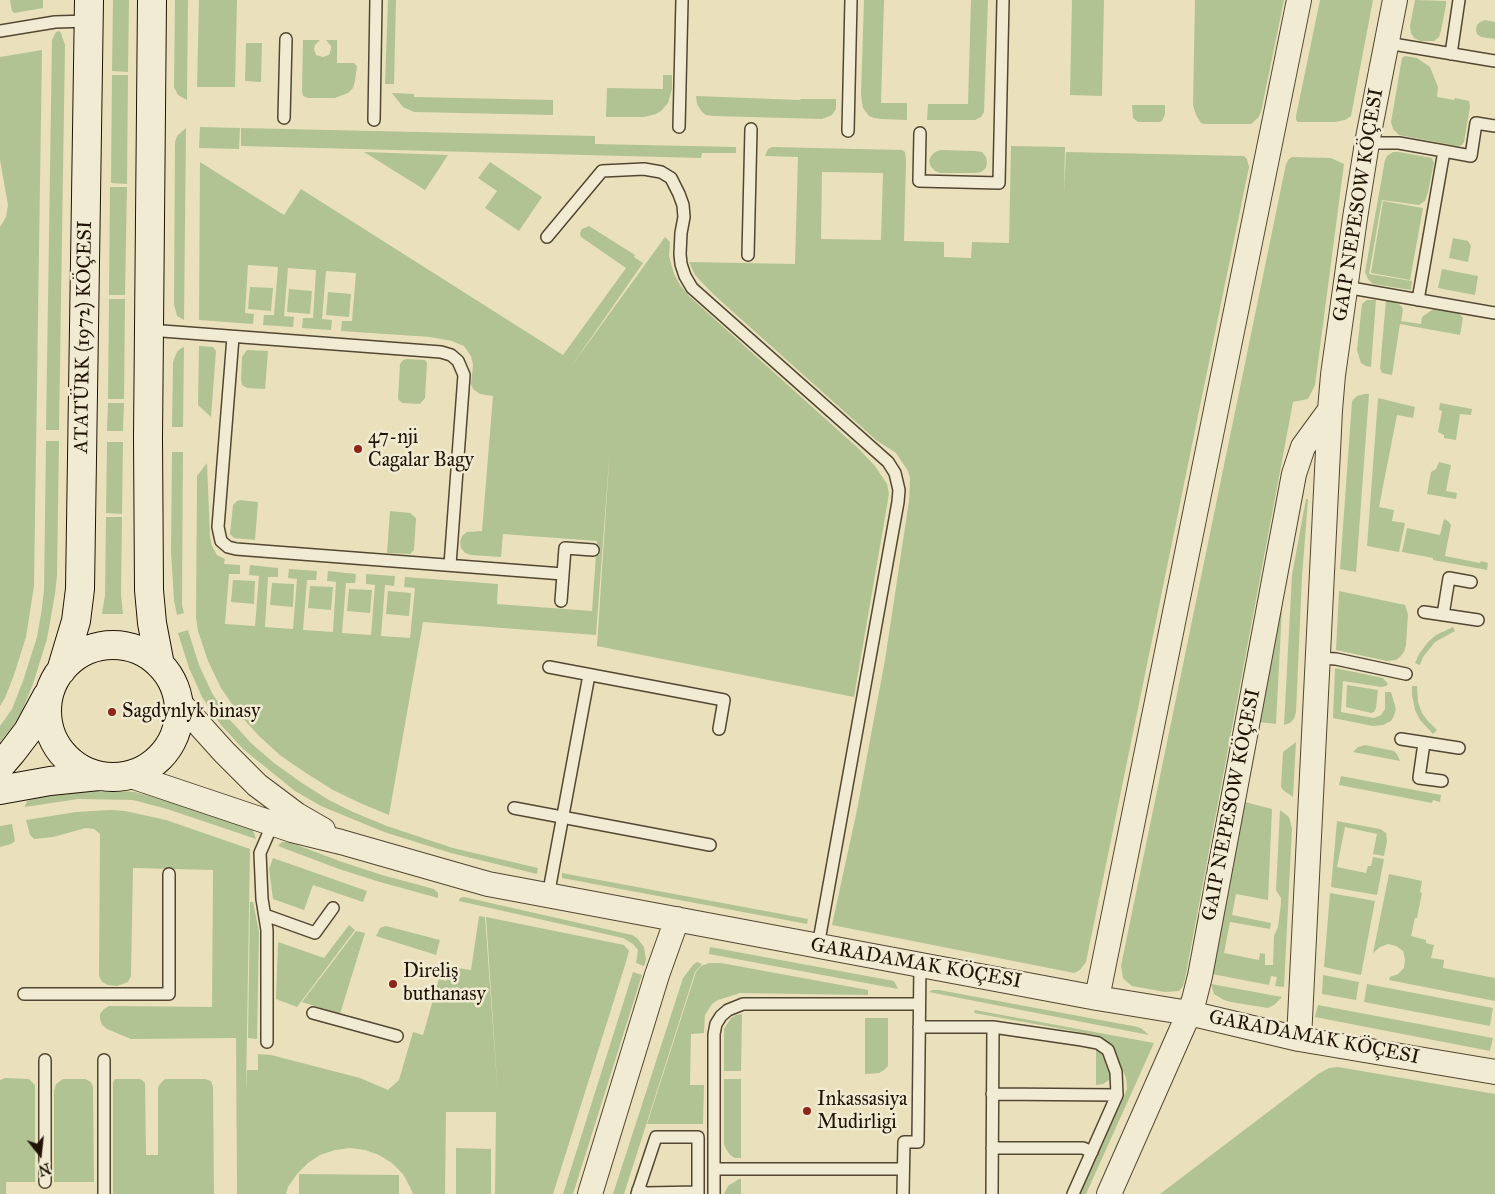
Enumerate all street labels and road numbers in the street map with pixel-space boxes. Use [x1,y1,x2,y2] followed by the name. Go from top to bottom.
[1329,87,1389,323] street label: GAIP NEPESOW KÖÇESI
[70,220,98,454] street label: ATATÜRK (1972) KÖÇESI
[1198,687,1266,923] street label: GAIP NEPESOW KÖÇESI
[809,934,1023,994] street label: GARADAMAK KÖÇESI
[1207,1006,1421,1070] street label: GARADAMAK KÖÇESI

